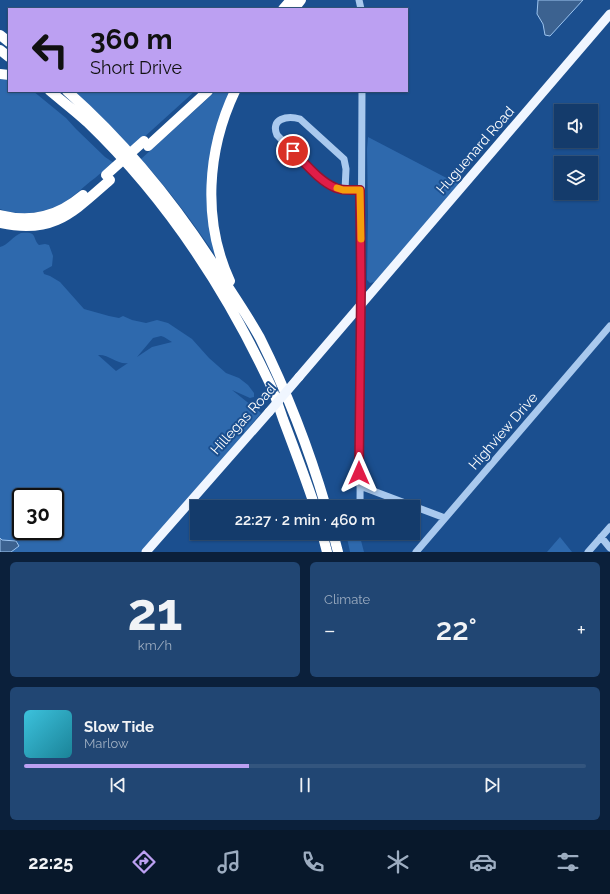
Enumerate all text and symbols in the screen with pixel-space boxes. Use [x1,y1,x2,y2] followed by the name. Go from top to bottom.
[90,23,173,56] text: 360 m
[24,24,76,76] icon: left
[90,57,182,78] text: Short Drive
[433,103,517,197] street label: Huguenard Road
[554,104,598,200] map controls
[554,104,598,148] button: sound
[276,134,310,168] pin
[282,140,304,162] icon: arrive
[554,156,598,200] button: layers
[207,380,279,458] street label: Hillegas Road
[465,389,541,473] street label: Highview Drive
[338,452,380,494] position arrow
[12,488,64,540] speed limit sign: 30
[235,511,375,529] text: 22:27 · 2 min · 460 m
[127,581,183,642] text: 21
[324,592,370,607] text: Climate
[436,612,477,647] text: 22°
[324,617,336,643] text: −
[577,617,586,643] text: +
[138,638,172,653] text: km/h
[84,718,154,736] text: Slow Tide
[84,736,129,751] text: Marlow
[107,774,129,796] icon: previous
[294,774,316,796] icon: pause
[481,774,503,796] icon: next
[130,848,158,876] icon: directions
[215,848,243,876] icon: music
[299,848,327,876] icon: phone
[384,848,412,876] icon: climate
[469,848,497,876] icon: car
[554,848,582,876] icon: filters
[28,852,73,873] text: 22:25

